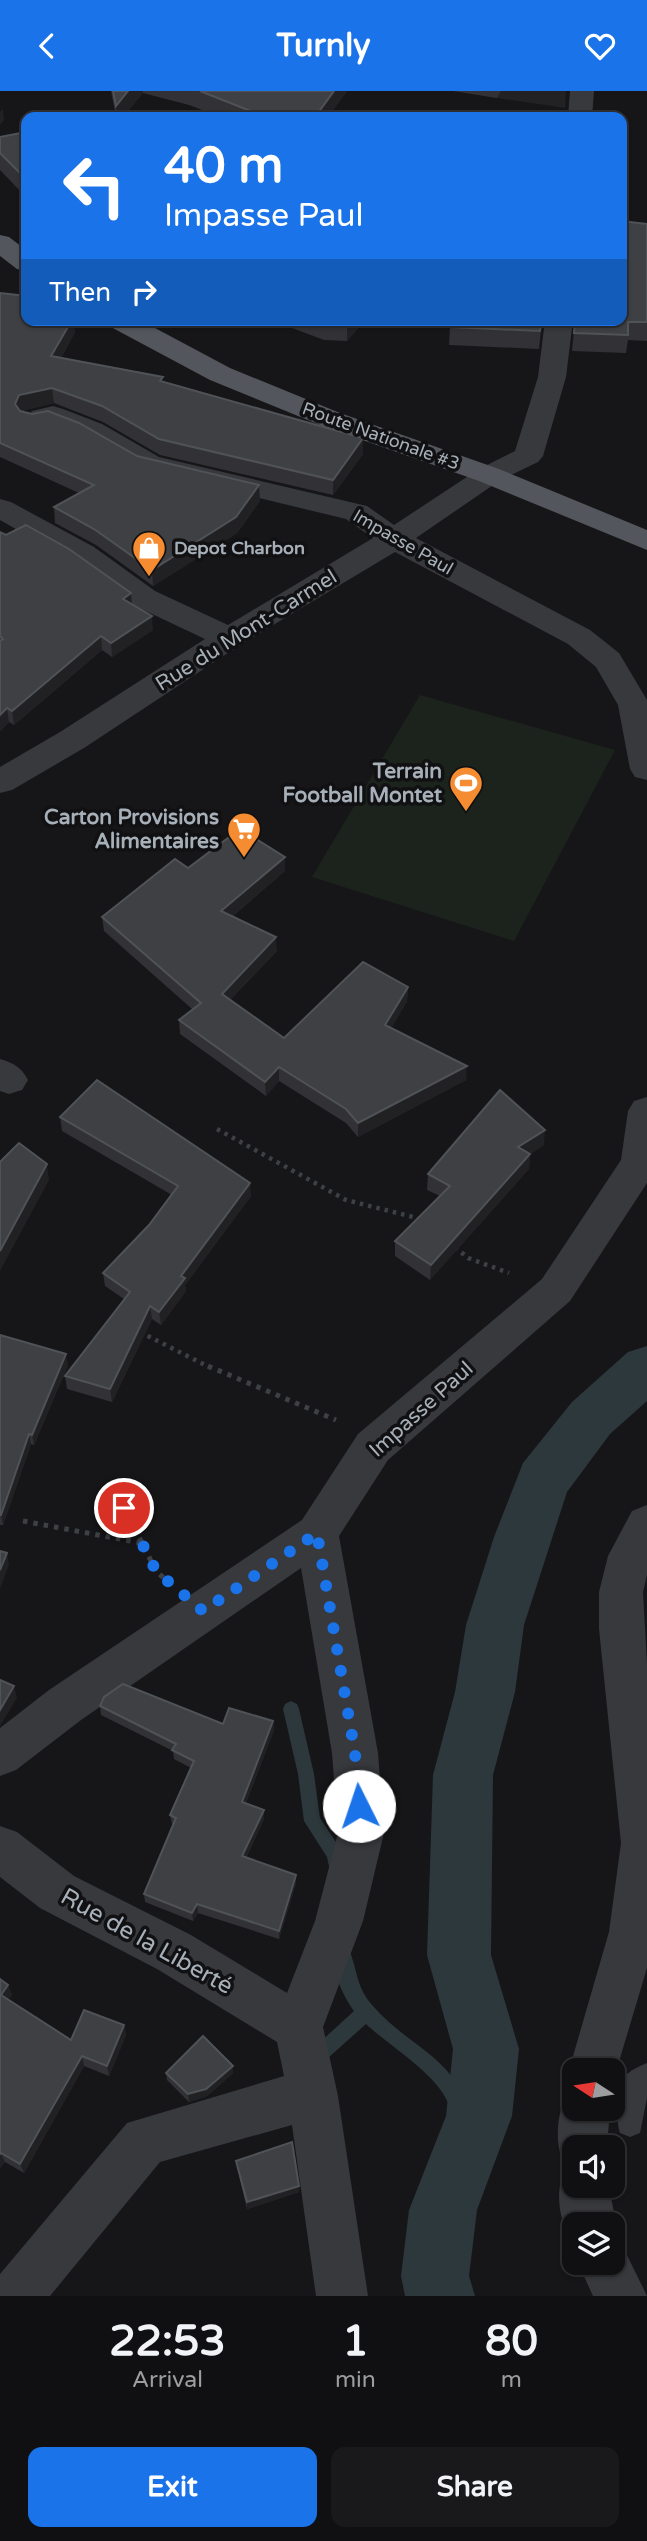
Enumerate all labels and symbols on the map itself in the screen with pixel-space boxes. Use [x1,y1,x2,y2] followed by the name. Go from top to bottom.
[299,397,463,475] street label: Route Nationale #3
[349,504,457,580] street label: Impasse Paul
[130,529,168,578] shop icon: Depot Charbon
[174,537,305,559] place label: Depot Charbon
[151,564,342,696] street label: Rue du Mont-Carmel
[283,759,442,808] place label: Terrain Football Montet
[447,764,485,813] sports icon: Terrain Football Montet
[44,805,219,854] place label: Carton Provisions Alimentaires
[225,810,263,859] supermarket icon: Carton Provisions Alimentaires
[364,1356,478,1462] street label: Impasse Paul
[94,1478,154,1538] pin
[322,1769,396,1843] position arrow
[56,1882,238,2001] street label: Rue de la Liberté
[562,2058,625,2121] north arrow

